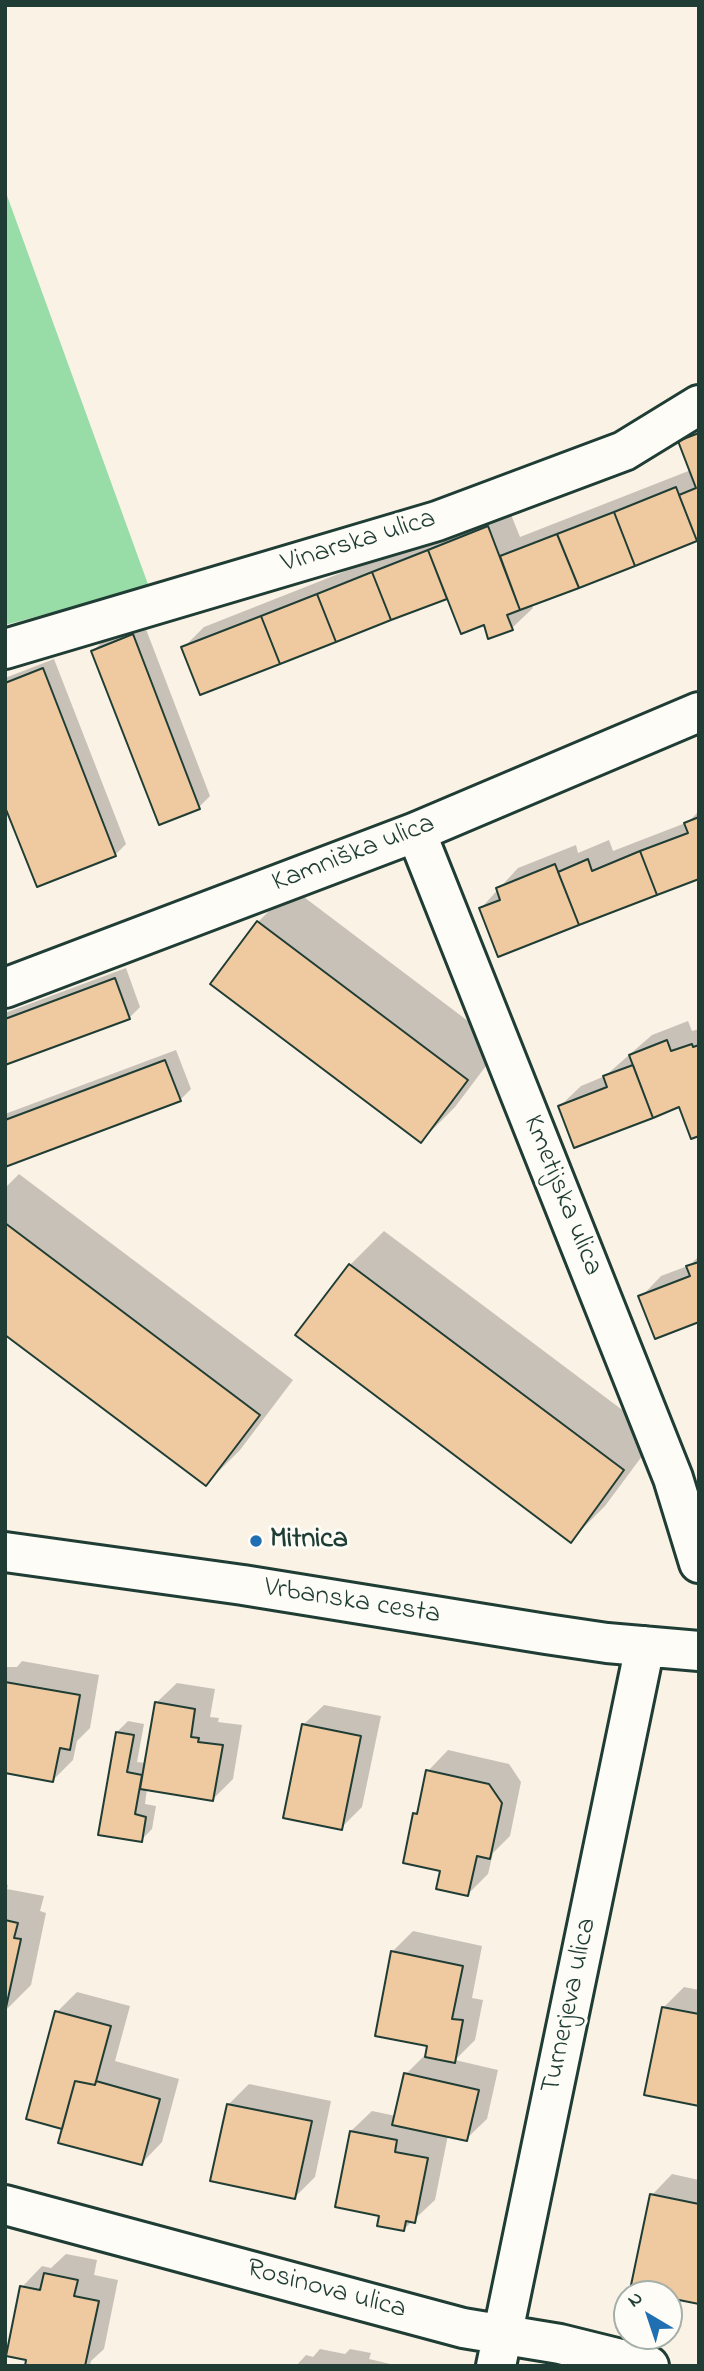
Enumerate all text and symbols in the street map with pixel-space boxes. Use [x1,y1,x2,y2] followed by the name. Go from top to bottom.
[278,504,440,582] street label: Vinarska ulica
[268,809,440,901] street label: Kamniška ulica
[514,1111,608,1281] street label: Kmetijska ulica
[270,1524,348,1558] place label: Mitnica
[248,1533,264,1549] marker: Mitnica
[261,1572,443,1634] street label: Vrbanska cesta
[536,1915,606,2097] street label: Turnerjeva ulica
[243,2254,409,2328] street label: Rosinova ulica
[613,2280,683,2350] north arrow
[622,2285,649,2314] text: N

